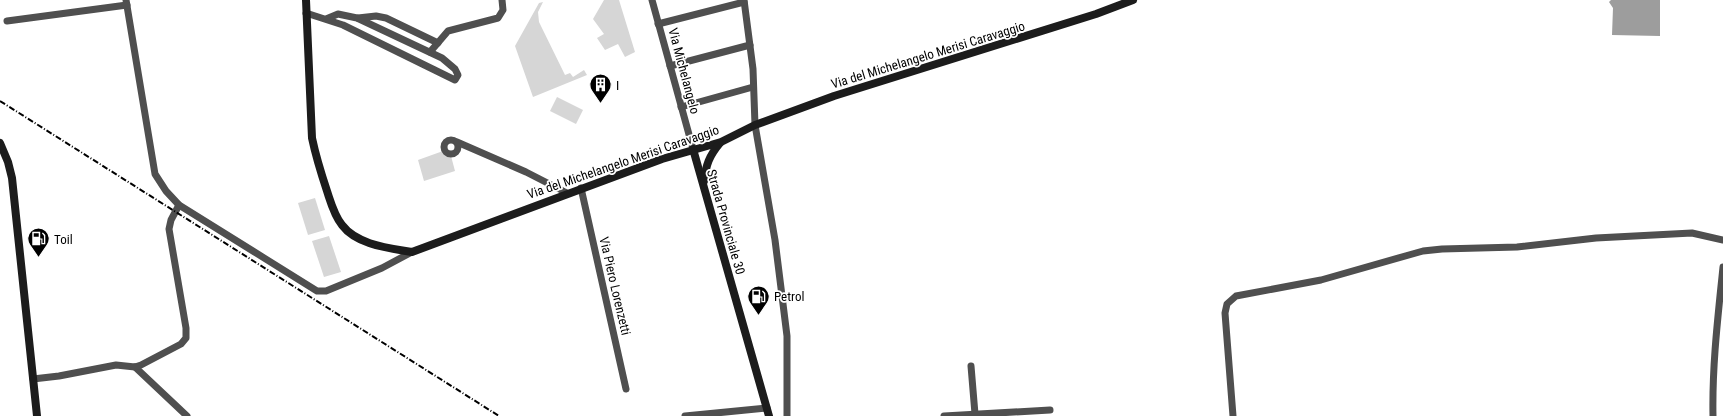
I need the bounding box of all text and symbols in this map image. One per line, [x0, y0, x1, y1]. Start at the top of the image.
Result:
street label: Via del Michelangelo Merisi Caravaggio [829, 18, 1027, 92]
street label: Via Michelangelo [665, 26, 703, 116]
building icon: I [588, 72, 614, 105]
place label: I [616, 78, 619, 93]
street label: Via del Michelangelo Merisi Caravaggio [525, 122, 721, 202]
street label: Strada Provinciale 30 [704, 168, 748, 276]
fuel station icon: Toil [26, 226, 52, 259]
place label: Toil [54, 232, 73, 247]
street label: Via Piero Lorenzetti [596, 235, 634, 337]
fuel station icon: Petrol [746, 283, 772, 316]
place label: Petrol [774, 289, 804, 304]

